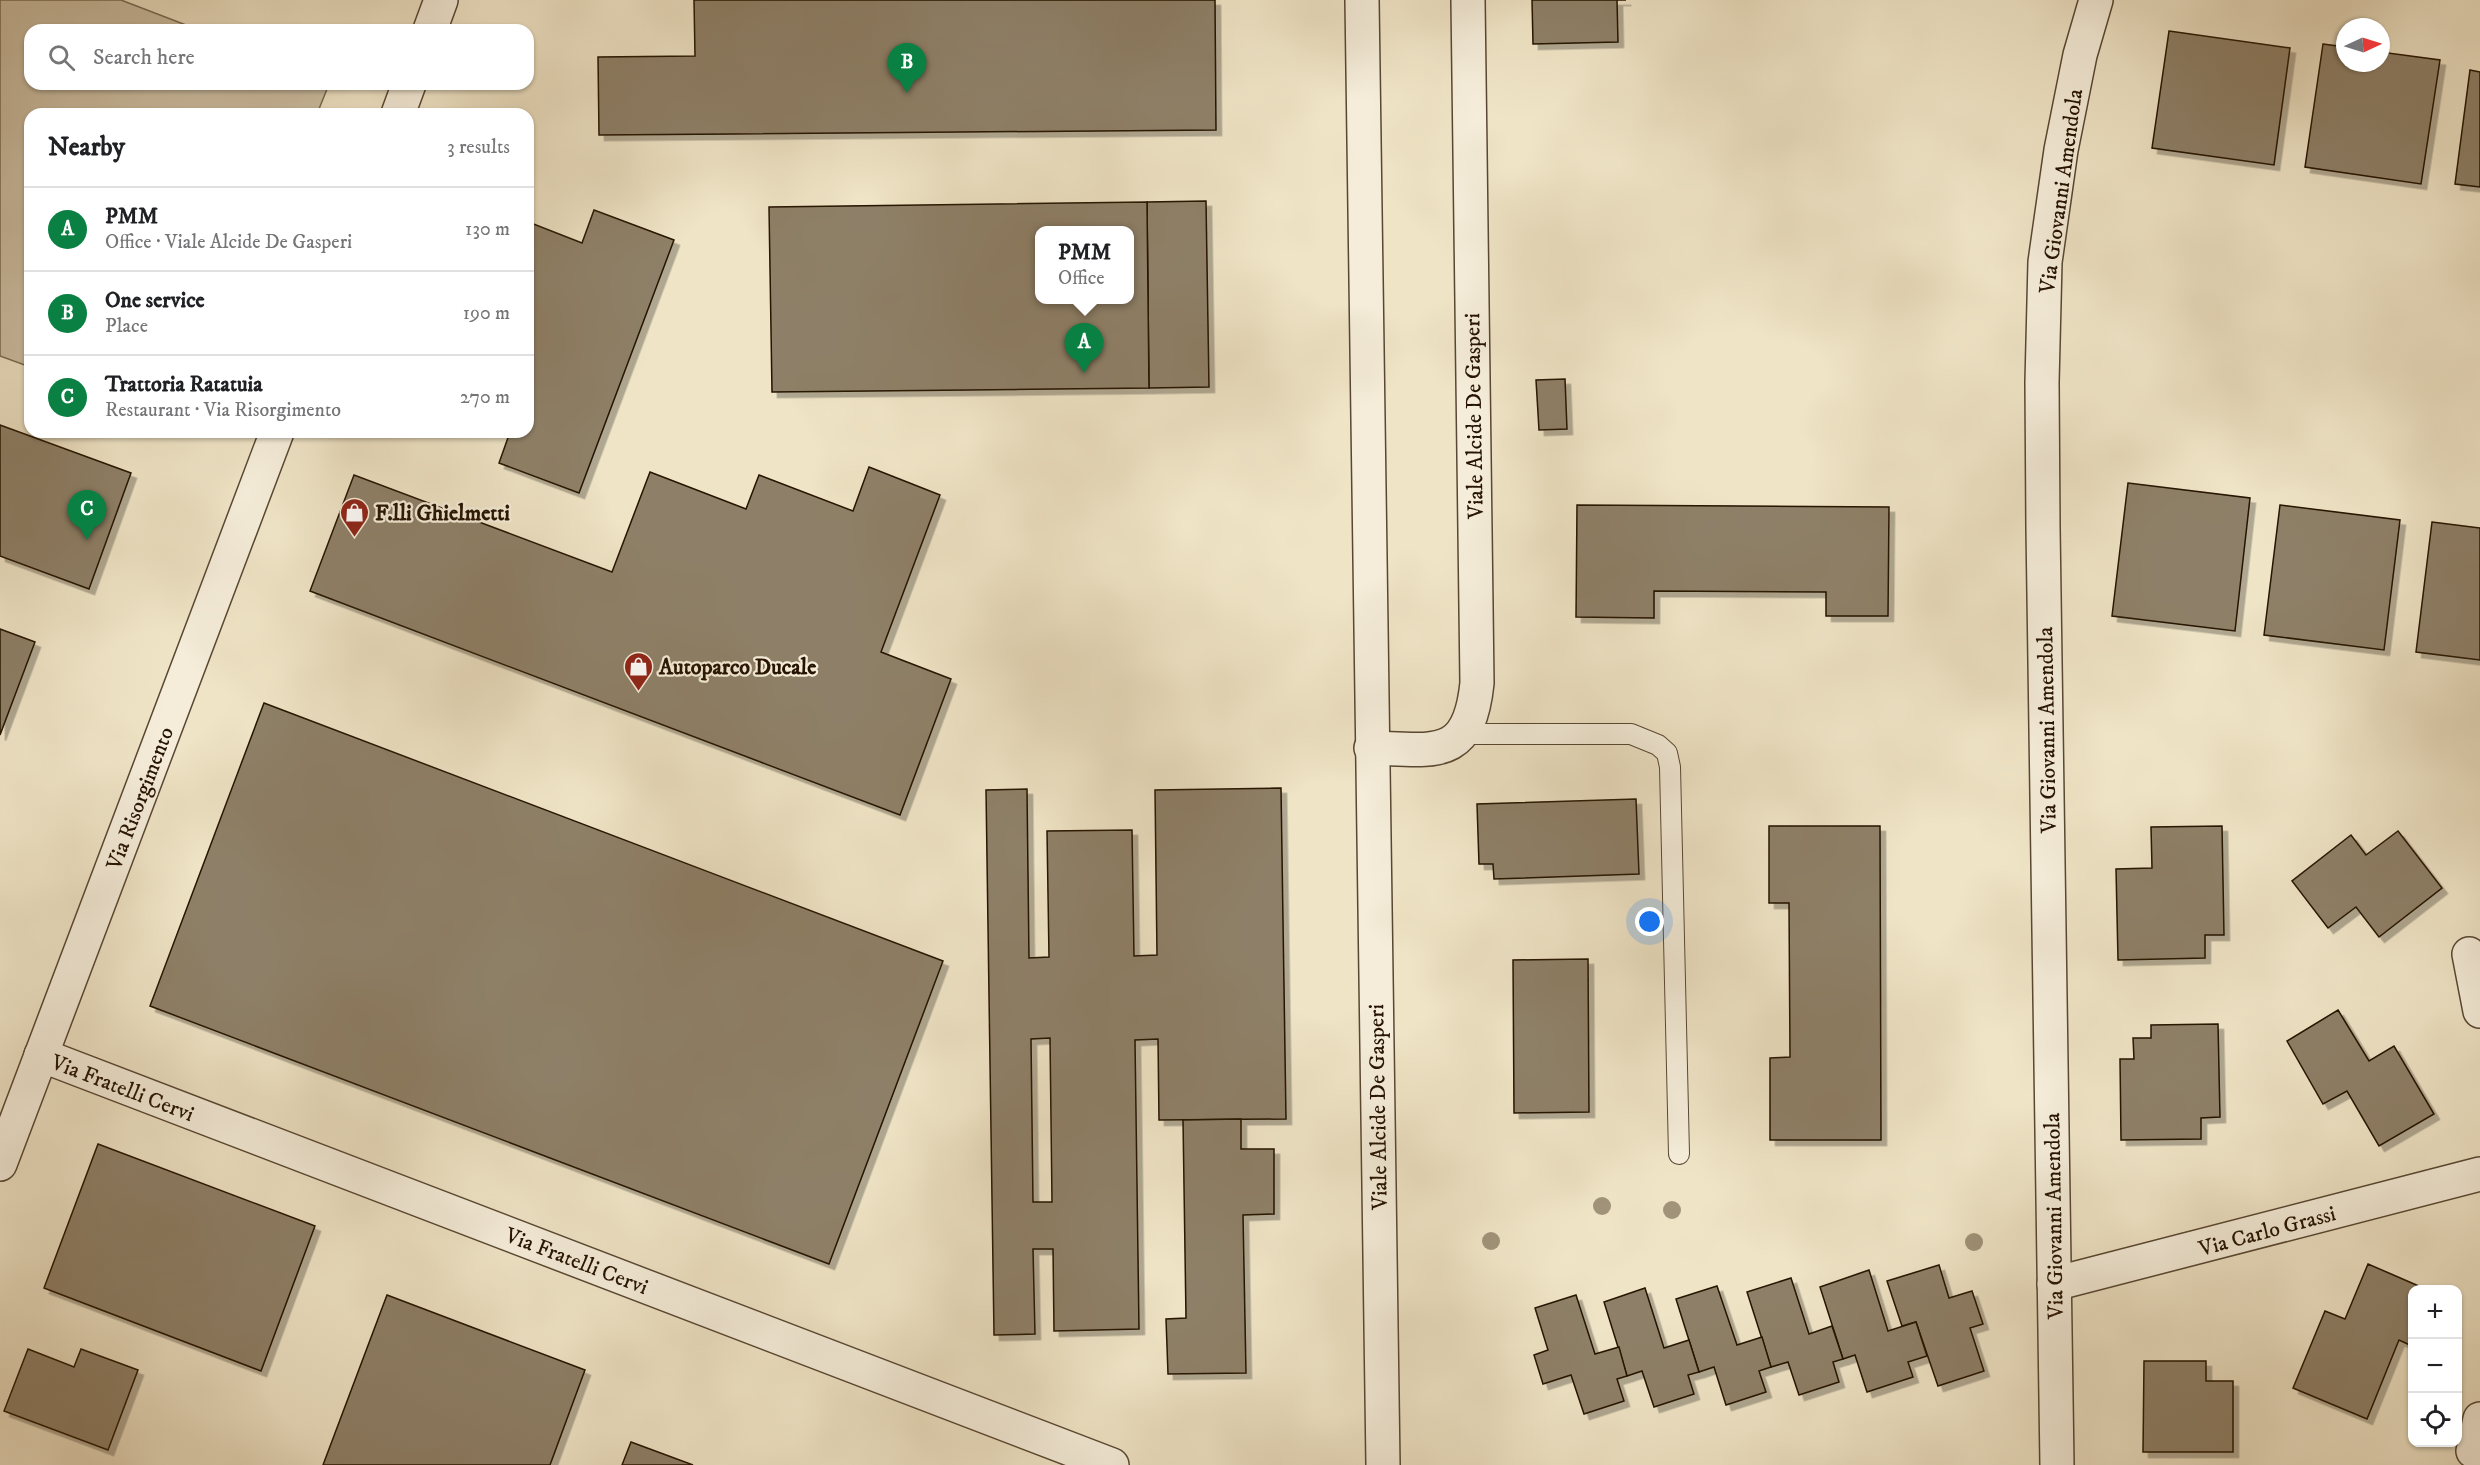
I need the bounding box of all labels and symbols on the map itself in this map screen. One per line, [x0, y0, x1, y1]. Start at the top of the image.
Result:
north arrow [2336, 18, 2390, 72]
pin: B [888, 44, 926, 93]
street label: Via Giovanni Amendola [2034, 87, 2089, 296]
street label: Viale Alcide De Gasperi [1459, 313, 1490, 520]
pin: A [1064, 324, 1104, 373]
pin: C [68, 490, 106, 540]
shop icon: F.lli Ghielmetti [338, 496, 370, 538]
place label: F.lli Ghielmetti [375, 500, 510, 527]
street label: Via Giovanni Amendola [2032, 626, 2063, 834]
shop icon: Autoparco Ducale [622, 650, 654, 692]
place label: Autoparco Ducale [658, 654, 816, 681]
street label: Via Risorgimento [100, 723, 180, 875]
your location [1635, 907, 1664, 936]
street label: Viale Alcide De Gasperi [1363, 1004, 1394, 1211]
street label: Via Fratelli Cervi [46, 1048, 198, 1128]
street label: Via Giovanni Amendola [2039, 1112, 2070, 1320]
street label: Via Carlo Grassi [2195, 1200, 2339, 1263]
street label: Via Fratelli Cervi [500, 1221, 652, 1301]

